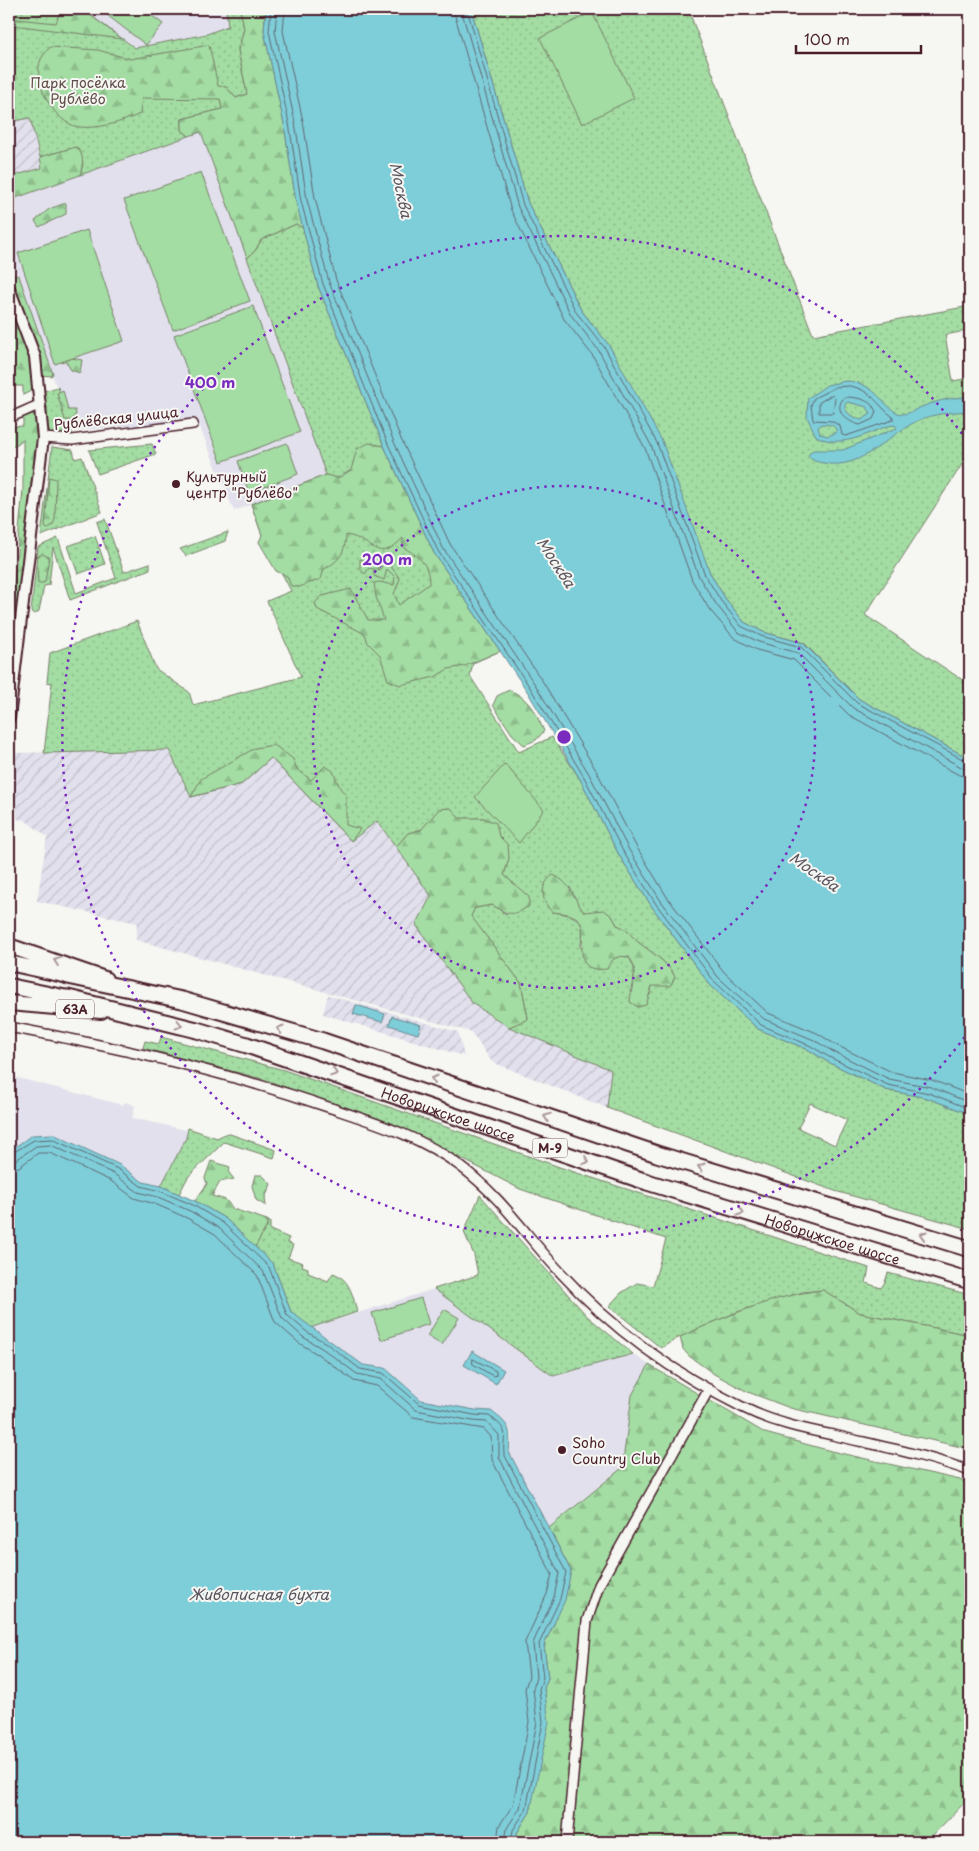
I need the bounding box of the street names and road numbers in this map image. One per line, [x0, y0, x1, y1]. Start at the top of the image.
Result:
street label: Рублёвская улица [53, 401, 179, 435]
road number: 63A [56, 1000, 94, 1019]
street label: Новорижское шоссе [379, 1081, 518, 1147]
road number: М-9 [532, 1138, 568, 1158]
street label: Новорижское шоссе [762, 1208, 903, 1269]

